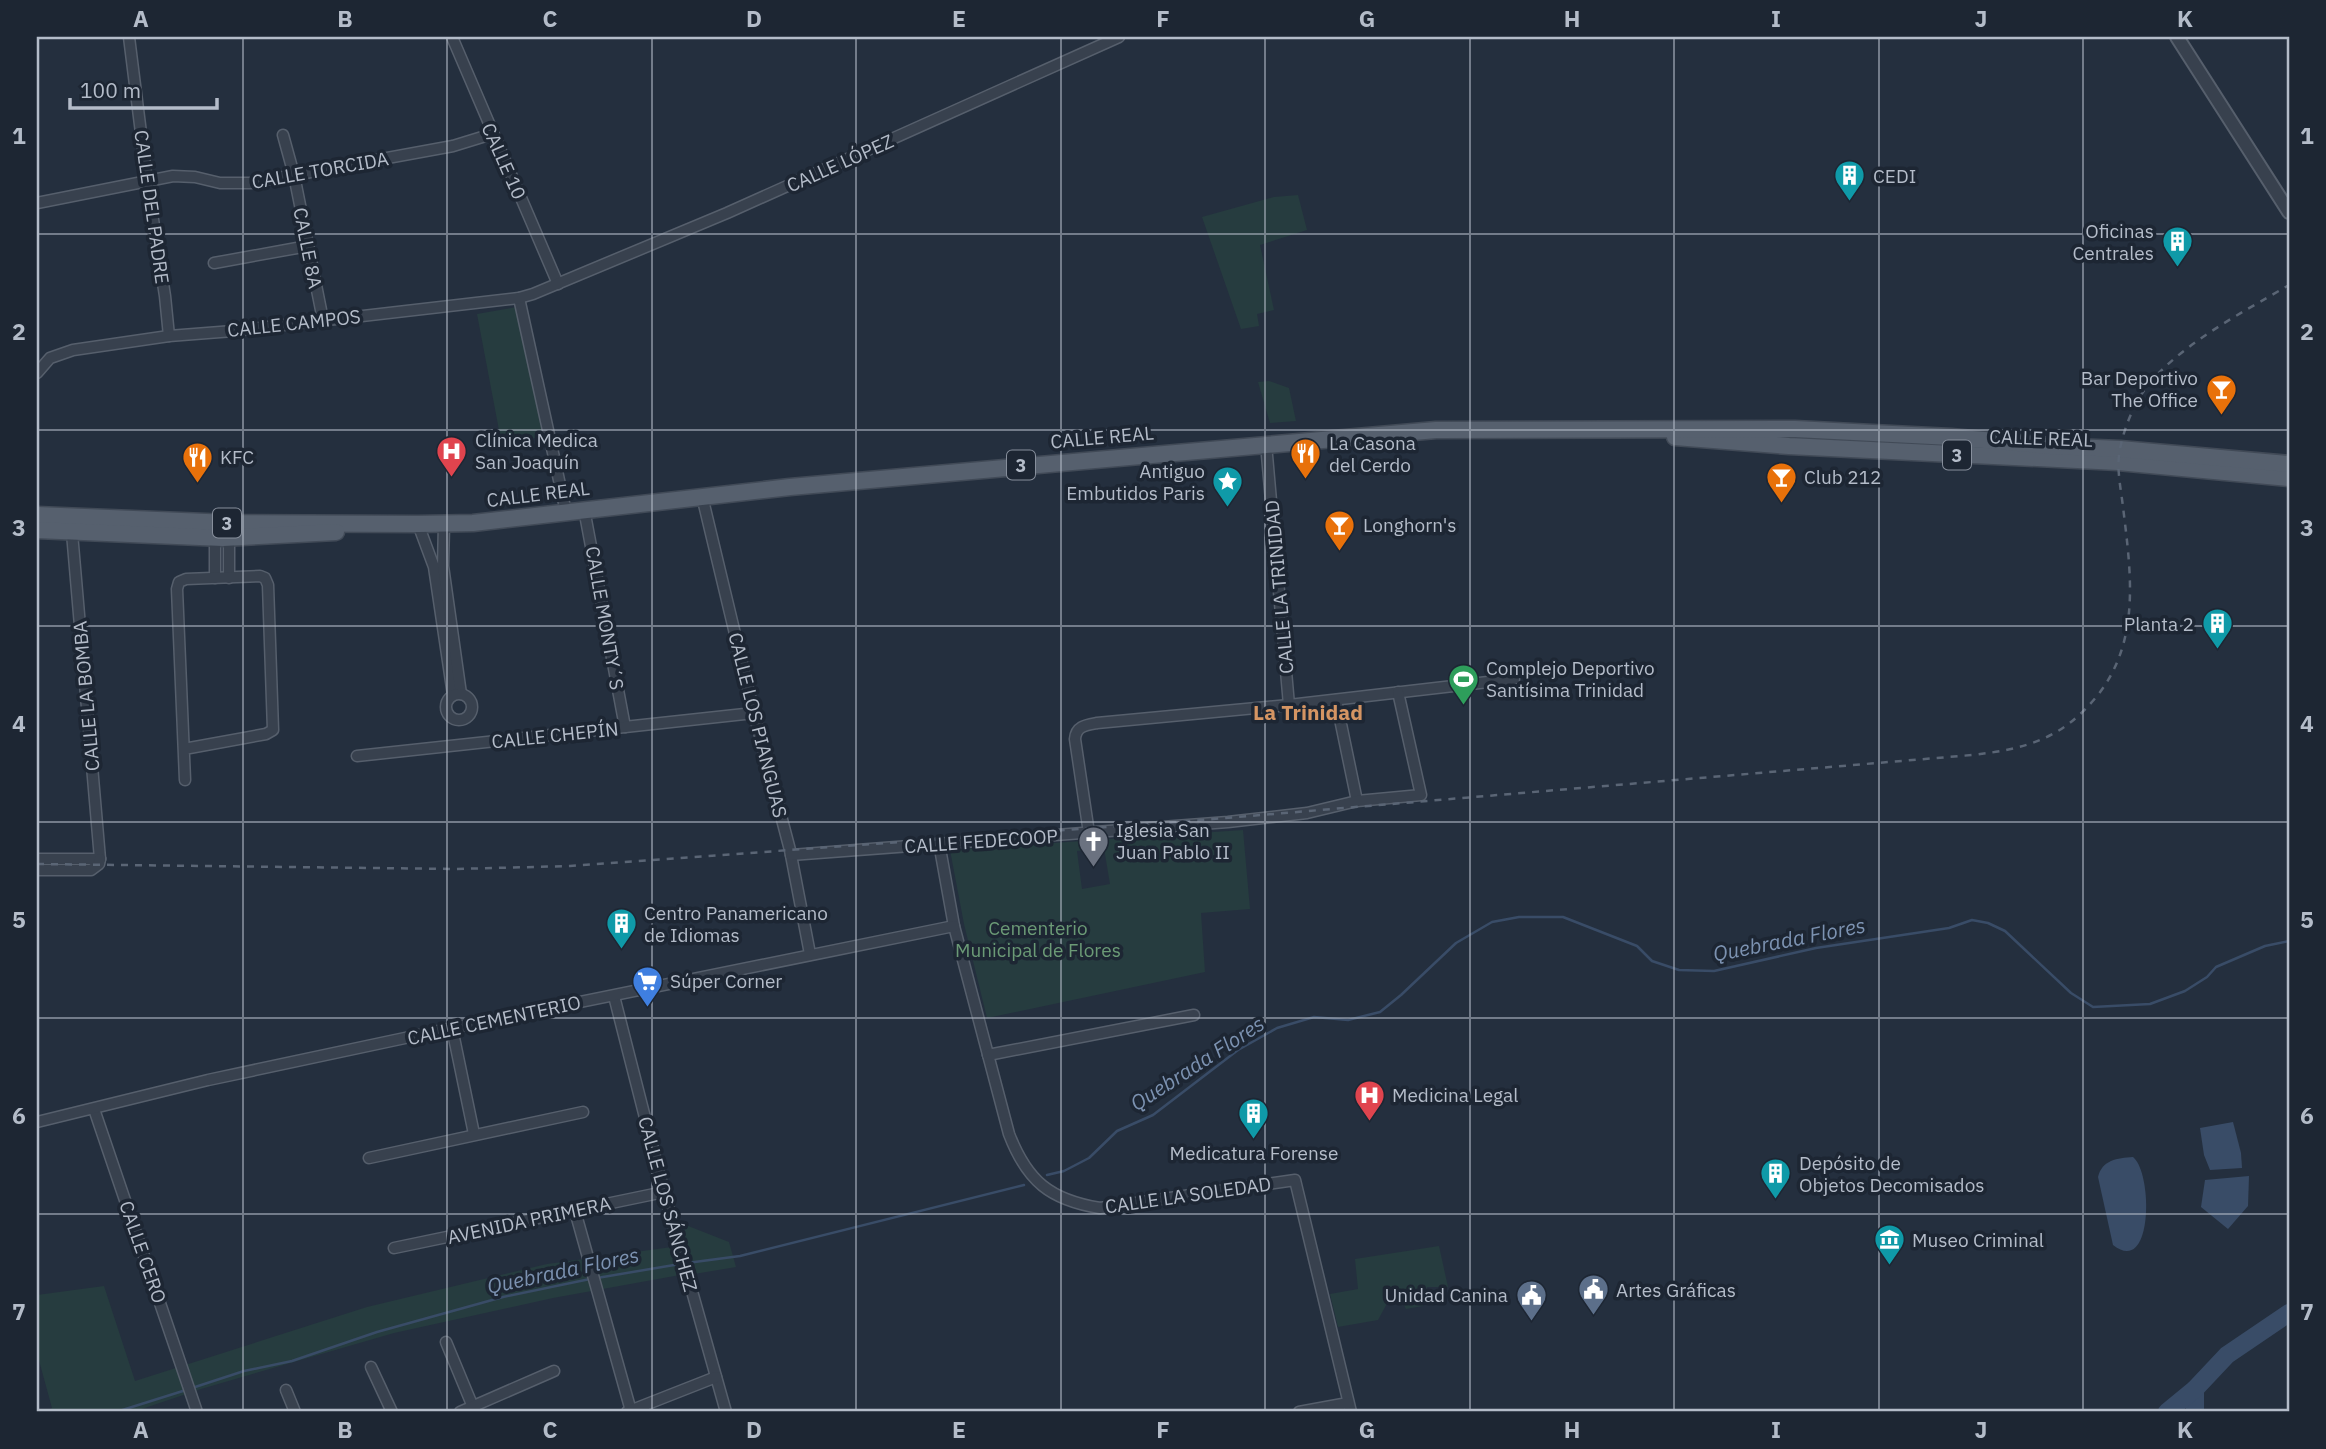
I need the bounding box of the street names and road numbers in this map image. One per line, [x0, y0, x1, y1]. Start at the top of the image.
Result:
street label: CALLE 10 [476, 119, 532, 203]
street label: CALLE DEL PADRE [129, 128, 175, 286]
street label: CALLE LÓPEZ [783, 129, 897, 197]
street label: CALLE TORCIDA [250, 146, 390, 194]
street label: CALLE 8A [288, 205, 328, 291]
street label: CALLE CAMPOS [226, 304, 362, 342]
street label: CALLE REAL [1049, 421, 1155, 453]
street label: CALLE REAL [1989, 424, 2093, 452]
road number: 3 [1943, 440, 1971, 470]
road number: 3 [1007, 450, 1035, 480]
street label: CALLE REAL [485, 476, 591, 512]
street label: CALLE LA TRINIDAD [1259, 499, 1299, 675]
road number: 3 [213, 508, 241, 538]
street label: CALLE MONTY´S [581, 544, 629, 692]
street label: CALLE LA BOMBA [67, 620, 105, 772]
street label: CALLE LOS PIANGUAS [723, 630, 793, 820]
street label: CALLE CHEPÍN [490, 716, 620, 754]
street label: CALLE FEDECOOP [903, 824, 1059, 858]
street label: CALLE CEMENTERIO [405, 990, 583, 1050]
street label: CALLE LOS SÁNCHEZ [633, 1114, 703, 1294]
street label: CALLE LA SOLEDAD [1103, 1171, 1273, 1219]
street label: AVENIDA PRIMERA [445, 1191, 613, 1249]
street label: CALLE CERO [114, 1198, 172, 1306]

